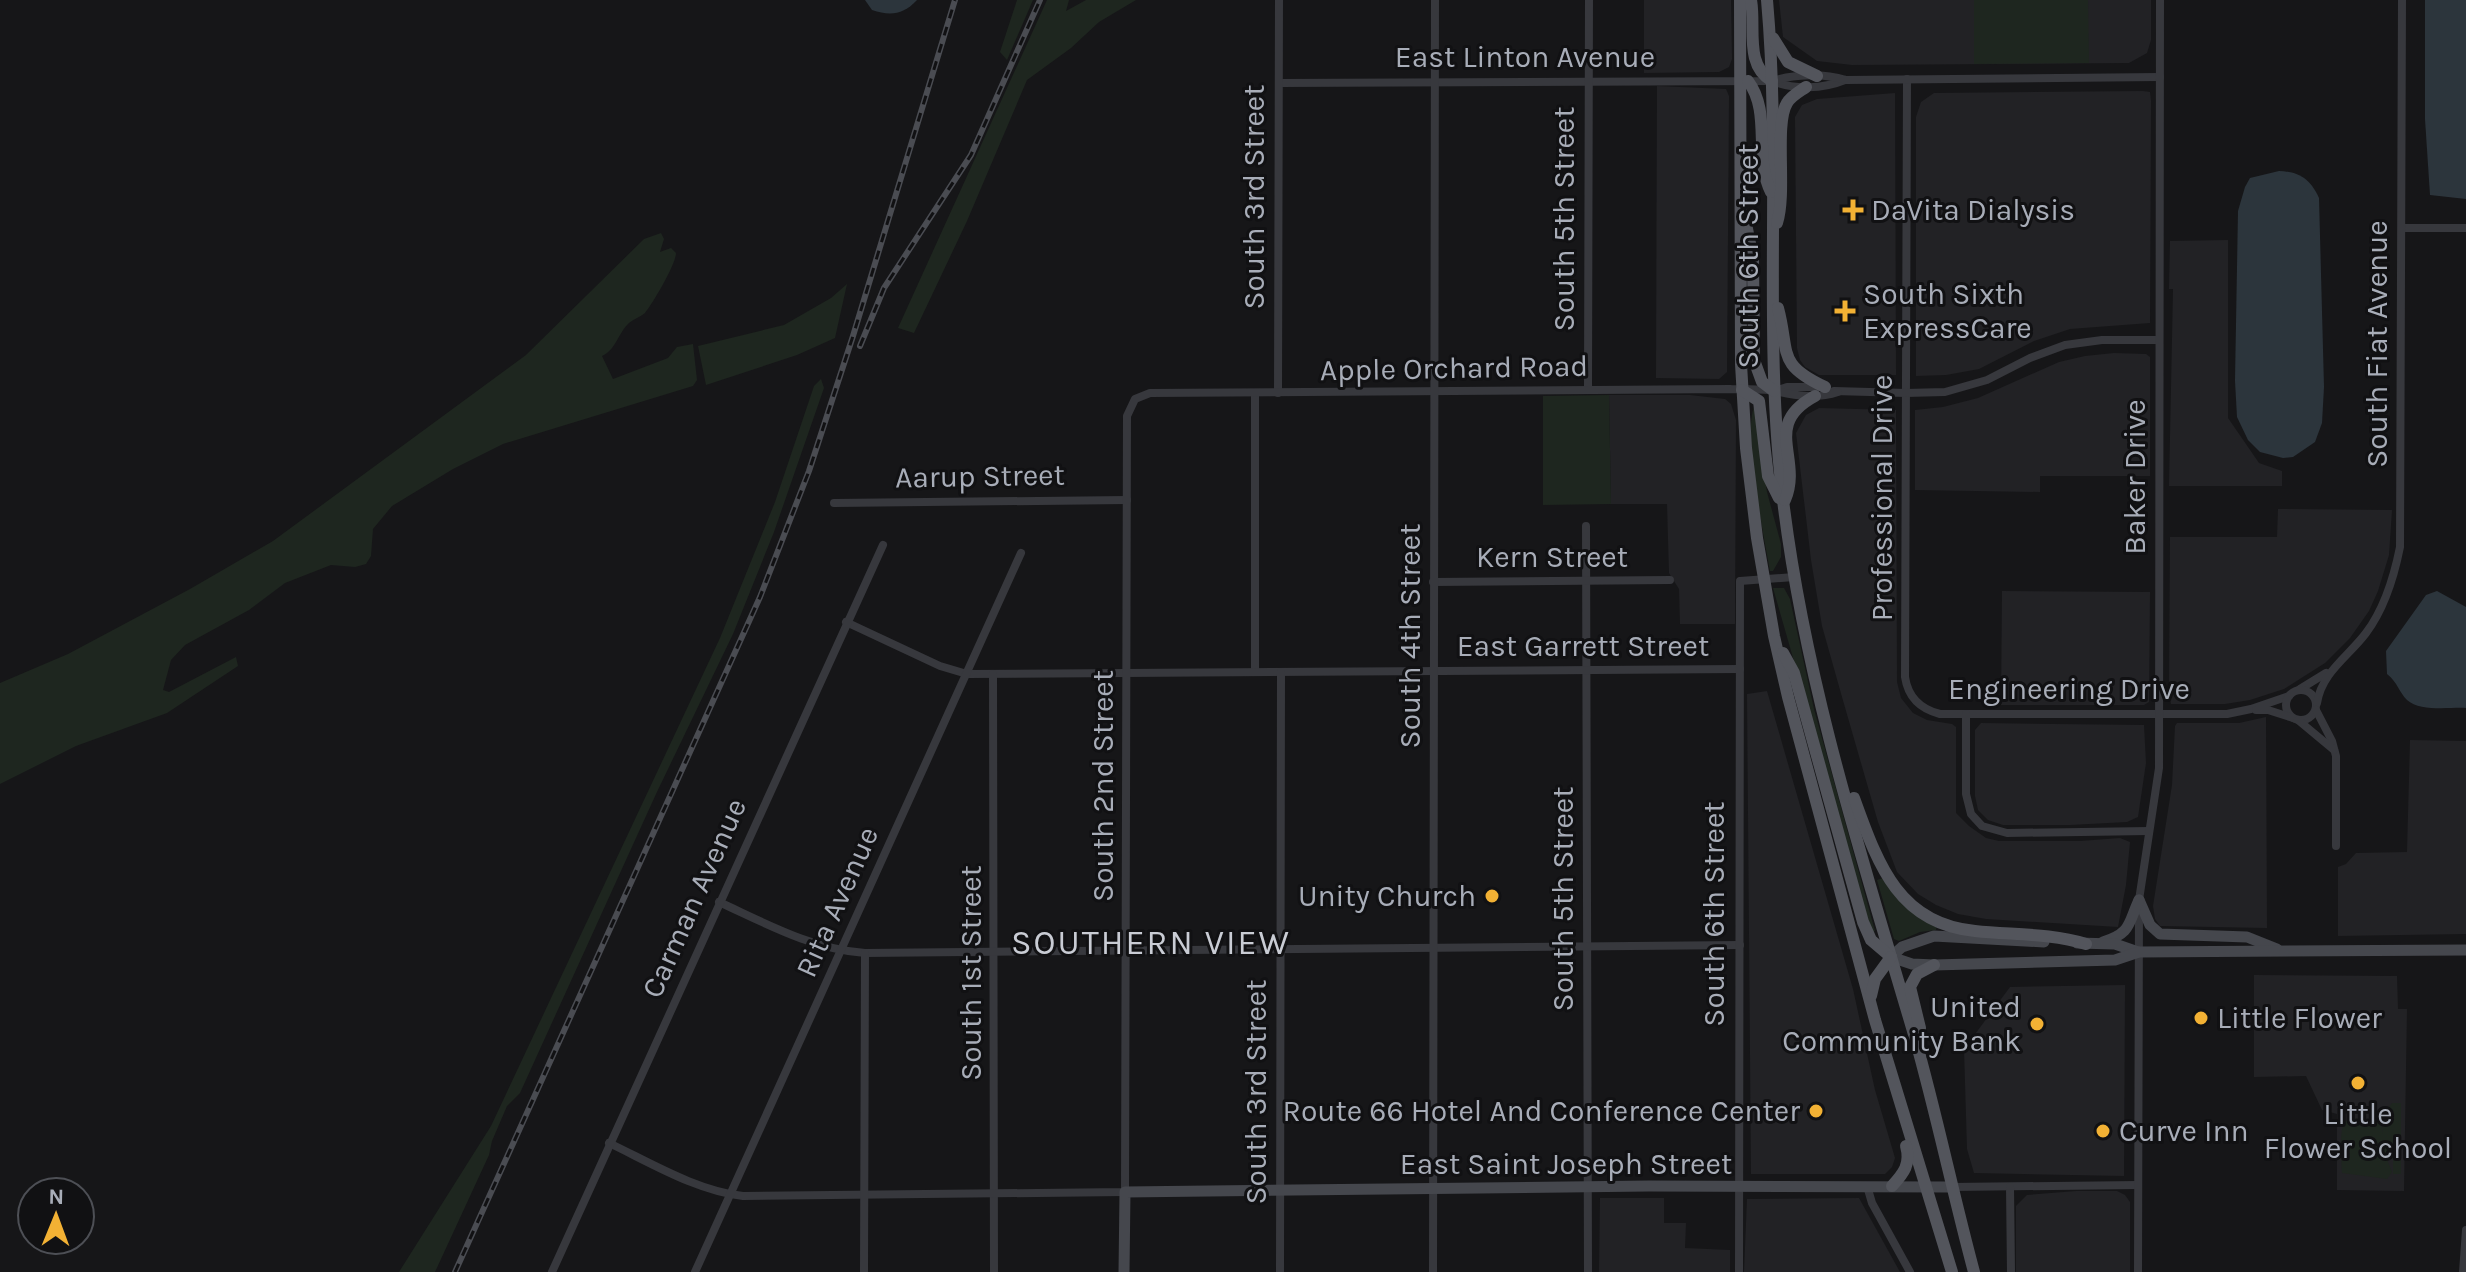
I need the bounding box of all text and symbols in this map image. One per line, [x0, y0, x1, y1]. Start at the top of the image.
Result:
street label: East Linton Avenue [1395, 39, 1655, 75]
street label: South 3rd Street [1236, 84, 1272, 310]
street label: South 5th Street [1546, 106, 1582, 332]
street label: South 6th Street [1730, 143, 1766, 369]
place label: DaVita Dialysis [1871, 192, 2075, 228]
marker: DaVita Dialysis [1842, 199, 1864, 221]
street label: South Fiat Avenue [2359, 220, 2395, 468]
place label: South Sixth ExpressCare [1863, 276, 2032, 346]
marker: South Sixth ExpressCare [1834, 300, 1856, 322]
street label: Apple Orchard Road [1320, 348, 1588, 388]
street label: Professional Drive [1864, 375, 1900, 621]
street label: Baker Drive [2117, 399, 2153, 555]
street label: Aarup Street [895, 457, 1065, 495]
street label: South 4th Street [1392, 524, 1428, 748]
street label: Kern Street [1476, 539, 1628, 575]
street label: East Garrett Street [1457, 628, 1709, 664]
street label: South 2nd Street [1085, 670, 1121, 902]
street label: Engineering Drive [1948, 671, 2190, 707]
street label: South 5th Street [1545, 786, 1581, 1012]
street label: Carman Avenue [634, 793, 754, 1003]
street label: South 6th Street [1696, 801, 1732, 1027]
street label: Rita Avenue [788, 821, 886, 983]
street label: South 1st Street [953, 865, 989, 1081]
place label: Unity Church [1298, 878, 1476, 914]
marker: Unity Church [1483, 887, 1501, 905]
district label: SOUTHERN VIEW [1011, 923, 1291, 963]
street label: South 3rd Street [1238, 979, 1274, 1205]
place label: United Community Bank [1782, 989, 2021, 1059]
place label: Little Flower [2217, 1000, 2382, 1036]
marker: Little Flower [2192, 1009, 2210, 1027]
marker: United Community Bank [2028, 1015, 2046, 1033]
marker: Little Flower School [2349, 1074, 2367, 1092]
place label: Route 66 Hotel And Conference Center [1283, 1093, 1800, 1129]
place label: Little Flower School [2264, 1096, 2452, 1166]
marker: Route 66 Hotel And Conference Center [1807, 1102, 1825, 1120]
place label: Curve Inn [2119, 1113, 2249, 1149]
marker: Curve Inn [2094, 1122, 2112, 1140]
street label: East Saint Joseph Street [1400, 1146, 1732, 1182]
north arrow [16, 1176, 96, 1256]
text: N [48, 1184, 64, 1210]

